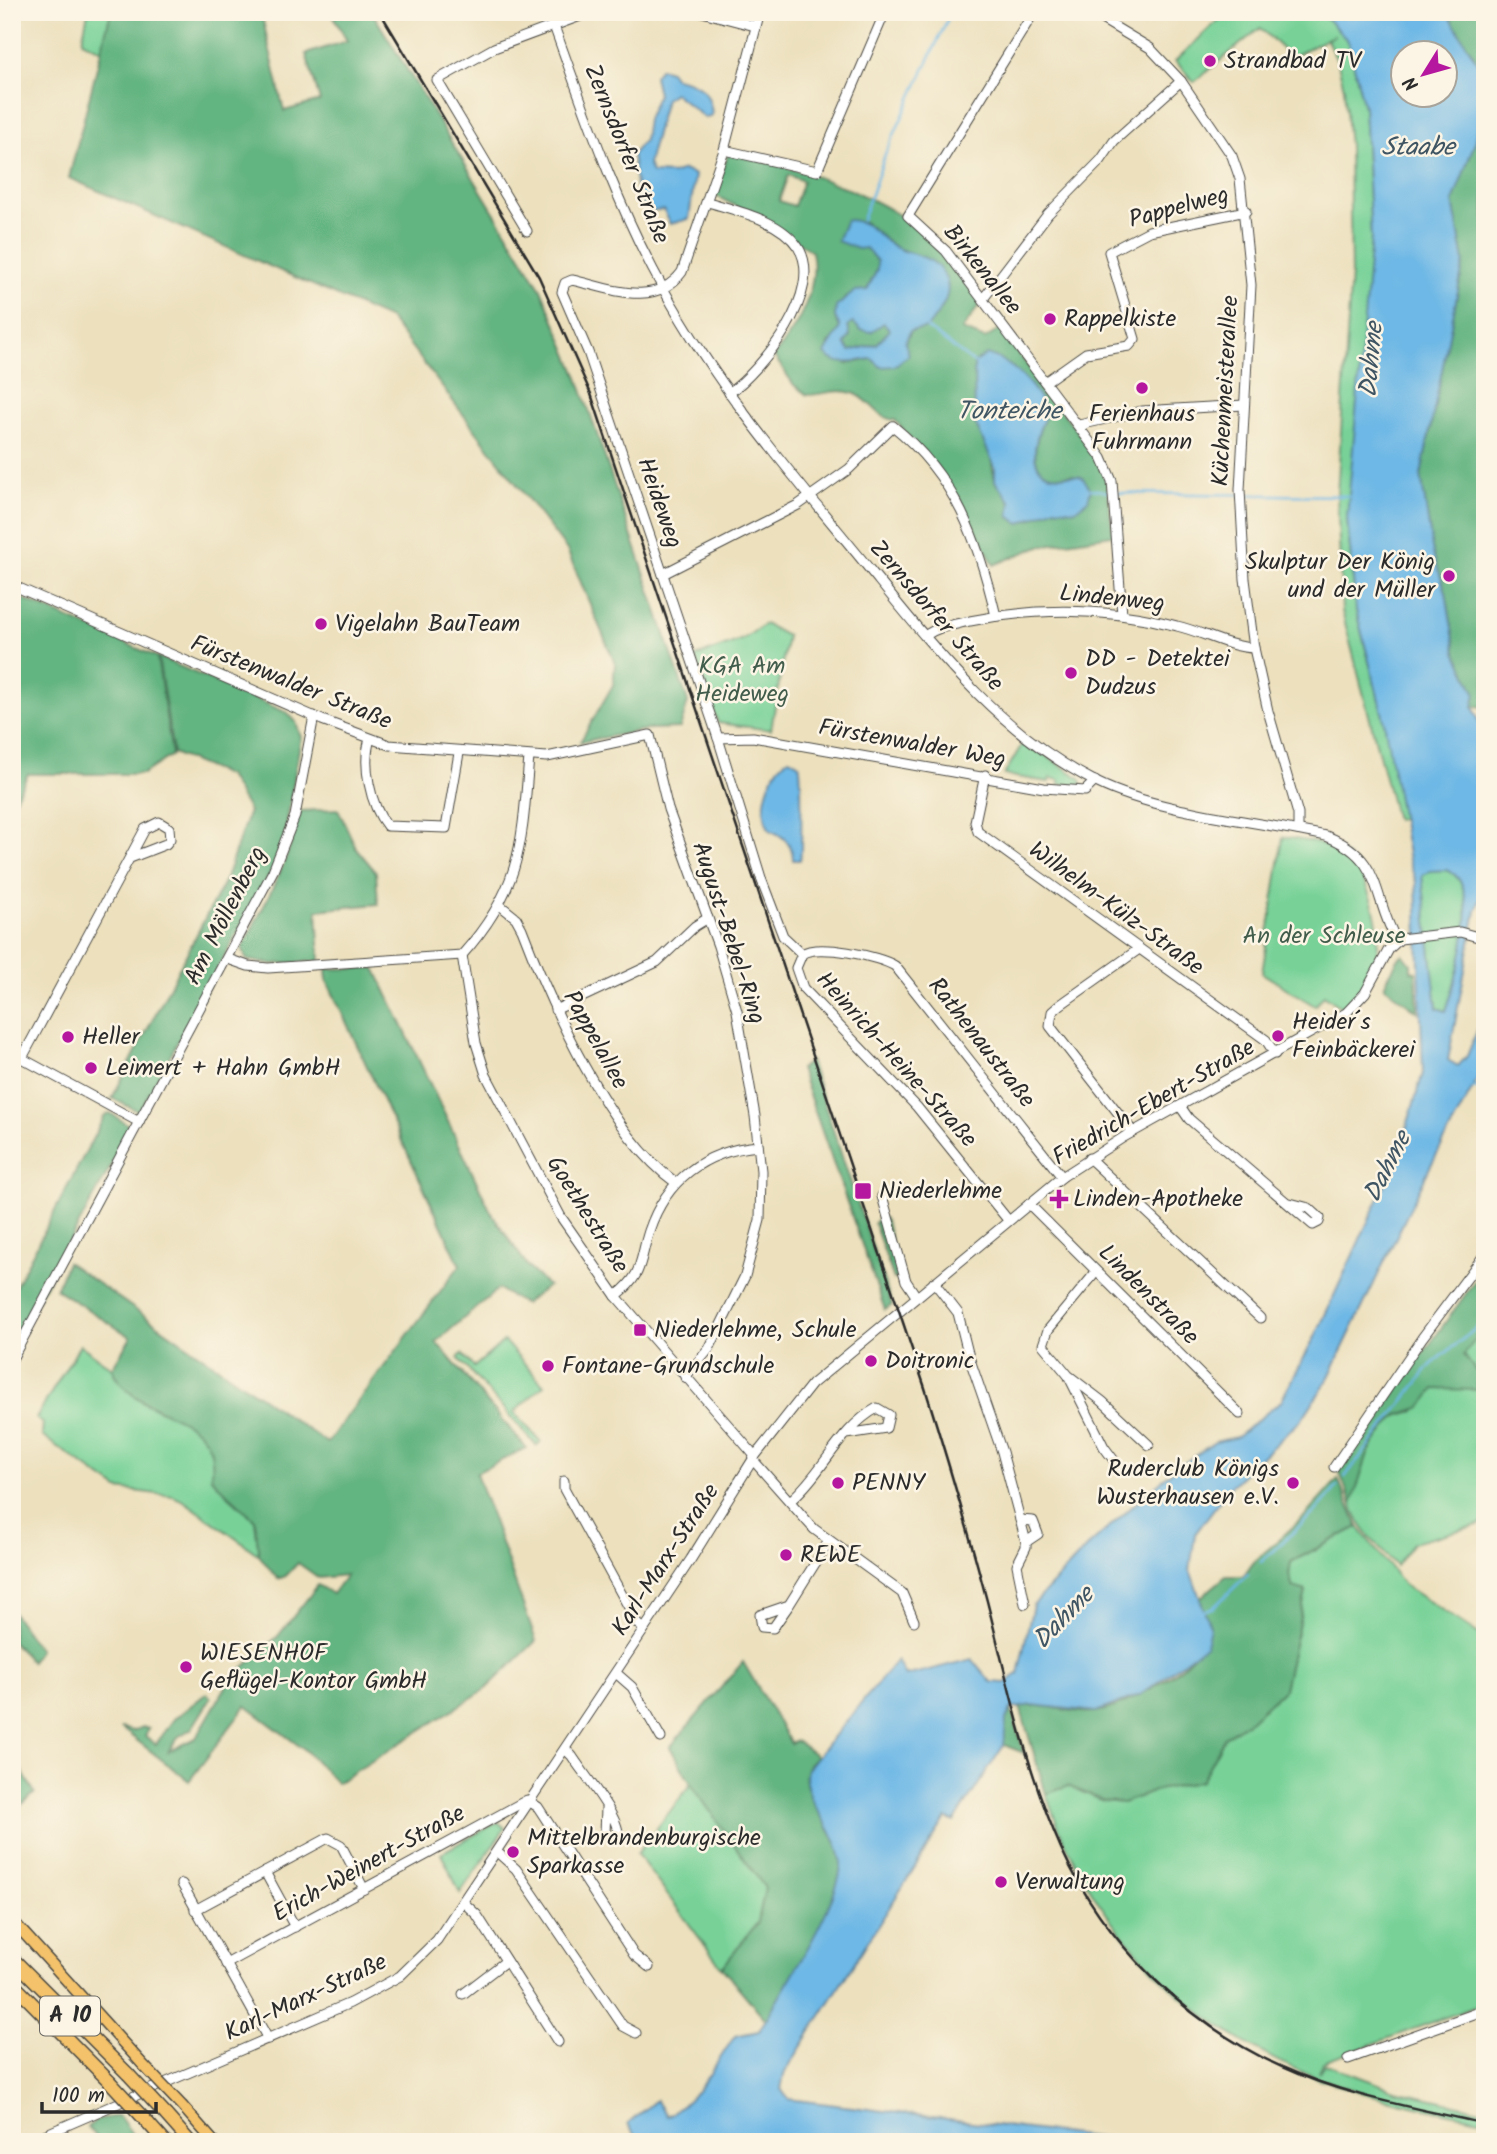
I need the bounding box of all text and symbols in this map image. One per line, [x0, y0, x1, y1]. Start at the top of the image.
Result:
north arrow [1388, 38, 1458, 108]
place label: Strandbad TV [1224, 42, 1363, 81]
marker: Strandbad TV [1202, 53, 1218, 69]
street label: Zernsdorfer Straße [572, 58, 680, 250]
text: N [1396, 69, 1428, 97]
water label: Staabe [1381, 127, 1457, 169]
street label: Pappelweg [1125, 176, 1233, 240]
street label: Birkenallee [933, 216, 1031, 325]
street label: Küchenmeisterallee [1202, 294, 1250, 488]
place label: Rappelkiste [1064, 300, 1176, 339]
marker: Rappelkiste [1042, 311, 1058, 327]
water label: Dahme [1348, 318, 1396, 399]
marker: Ferienhaus Fuhrmann [1134, 380, 1150, 396]
water label: Tonteiche [957, 391, 1064, 433]
place label: Ferienhaus Fuhrmann [1089, 395, 1195, 462]
street label: Heideweg [625, 452, 693, 554]
street label: Zernsdorfer Straße [859, 531, 1013, 701]
place label: Skulptur Der König und der Müller [1245, 543, 1437, 610]
marker: Skulptur Der König und der Müller [1441, 568, 1457, 584]
street label: Lindenweg [1057, 574, 1167, 624]
place label: Vigelahn BauTeam [335, 605, 520, 644]
marker: Vigelahn BauTeam [313, 616, 329, 632]
street label: Fürstenwalder Straße [184, 625, 398, 741]
place label: DD - Detektei Dudzus [1085, 640, 1231, 707]
park label: KGA Am Heideweg [695, 647, 789, 714]
marker: DD - Detektei Dudzus [1063, 665, 1079, 681]
street label: Fürstenwalder Weg [815, 708, 1009, 780]
street label: Wilhelm-Külz-Straße [1020, 832, 1212, 986]
street label: August-Bebel-Ring [680, 837, 776, 1029]
street label: Am Möllenberg [174, 840, 278, 992]
park label: An der Schleuse [1243, 917, 1406, 956]
street label: Heinrich-Heine-Straße [806, 963, 987, 1157]
street label: Rathenaustraße [917, 969, 1045, 1117]
street label: Pappelallee [552, 983, 638, 1097]
place label: Heider´s Feinbäckerei [1292, 1003, 1416, 1070]
place label: Heller [82, 1018, 141, 1057]
marker: Heider´s Feinbäckerei [1270, 1028, 1286, 1044]
marker: Heller [60, 1029, 76, 1045]
street label: Friedrich-Ebert-Straße [1045, 1029, 1263, 1177]
place label: Leimert + Hahn GmbH [105, 1049, 340, 1088]
marker: Leimert + Hahn GmbH [83, 1060, 99, 1076]
water label: Dahme [1352, 1122, 1425, 1210]
street label: Goethestraße [535, 1148, 639, 1282]
place label: Niederlehme [879, 1172, 1002, 1211]
place label: Linden-Apotheke [1073, 1180, 1243, 1219]
marker: Niederlehme [853, 1181, 873, 1201]
marker: Linden-Apotheke [1051, 1191, 1067, 1207]
street label: Lindenstraße [1088, 1235, 1208, 1355]
place label: Niederlehme, Schule [654, 1311, 857, 1350]
marker: Niederlehme, Schule [632, 1322, 648, 1338]
place label: Doitronic [885, 1342, 974, 1381]
place label: Fontane-Grundschule [562, 1347, 774, 1386]
marker: Doitronic [863, 1353, 879, 1369]
marker: Fontane-Grundschule [540, 1358, 556, 1374]
place label: Ruderclub Königs Wusterhausen e.V. [1096, 1450, 1279, 1517]
place label: PENNY [852, 1464, 927, 1503]
marker: PENNY [830, 1475, 846, 1491]
marker: Ruderclub Königs Wusterhausen e.V. [1285, 1475, 1301, 1491]
street label: Karl-Marx-Straße [602, 1476, 730, 1644]
place label: REWE [800, 1536, 862, 1575]
marker: REWE [778, 1547, 794, 1563]
water label: Dahme [1023, 1575, 1107, 1660]
place label: WIESENHOF Geflügel-Kontor GmbH [200, 1634, 427, 1701]
marker: WIESENHOF Geflügel-Kontor GmbH [178, 1659, 194, 1675]
street label: Erich-Weinert-Straße [265, 1795, 473, 1933]
place label: Mittelbrandenburgische Sparkasse [527, 1819, 761, 1886]
marker: Mittelbrandenburgische Sparkasse [505, 1844, 521, 1860]
place label: Verwaltung [1015, 1863, 1125, 1902]
marker: Verwaltung [993, 1874, 1009, 1890]
street label: Karl-Marx-Straße [218, 1943, 394, 2053]
road number: A 10 [40, 1996, 100, 2036]
scale bar [42, 2070, 156, 2114]
text: 100 m [52, 2080, 105, 2113]

